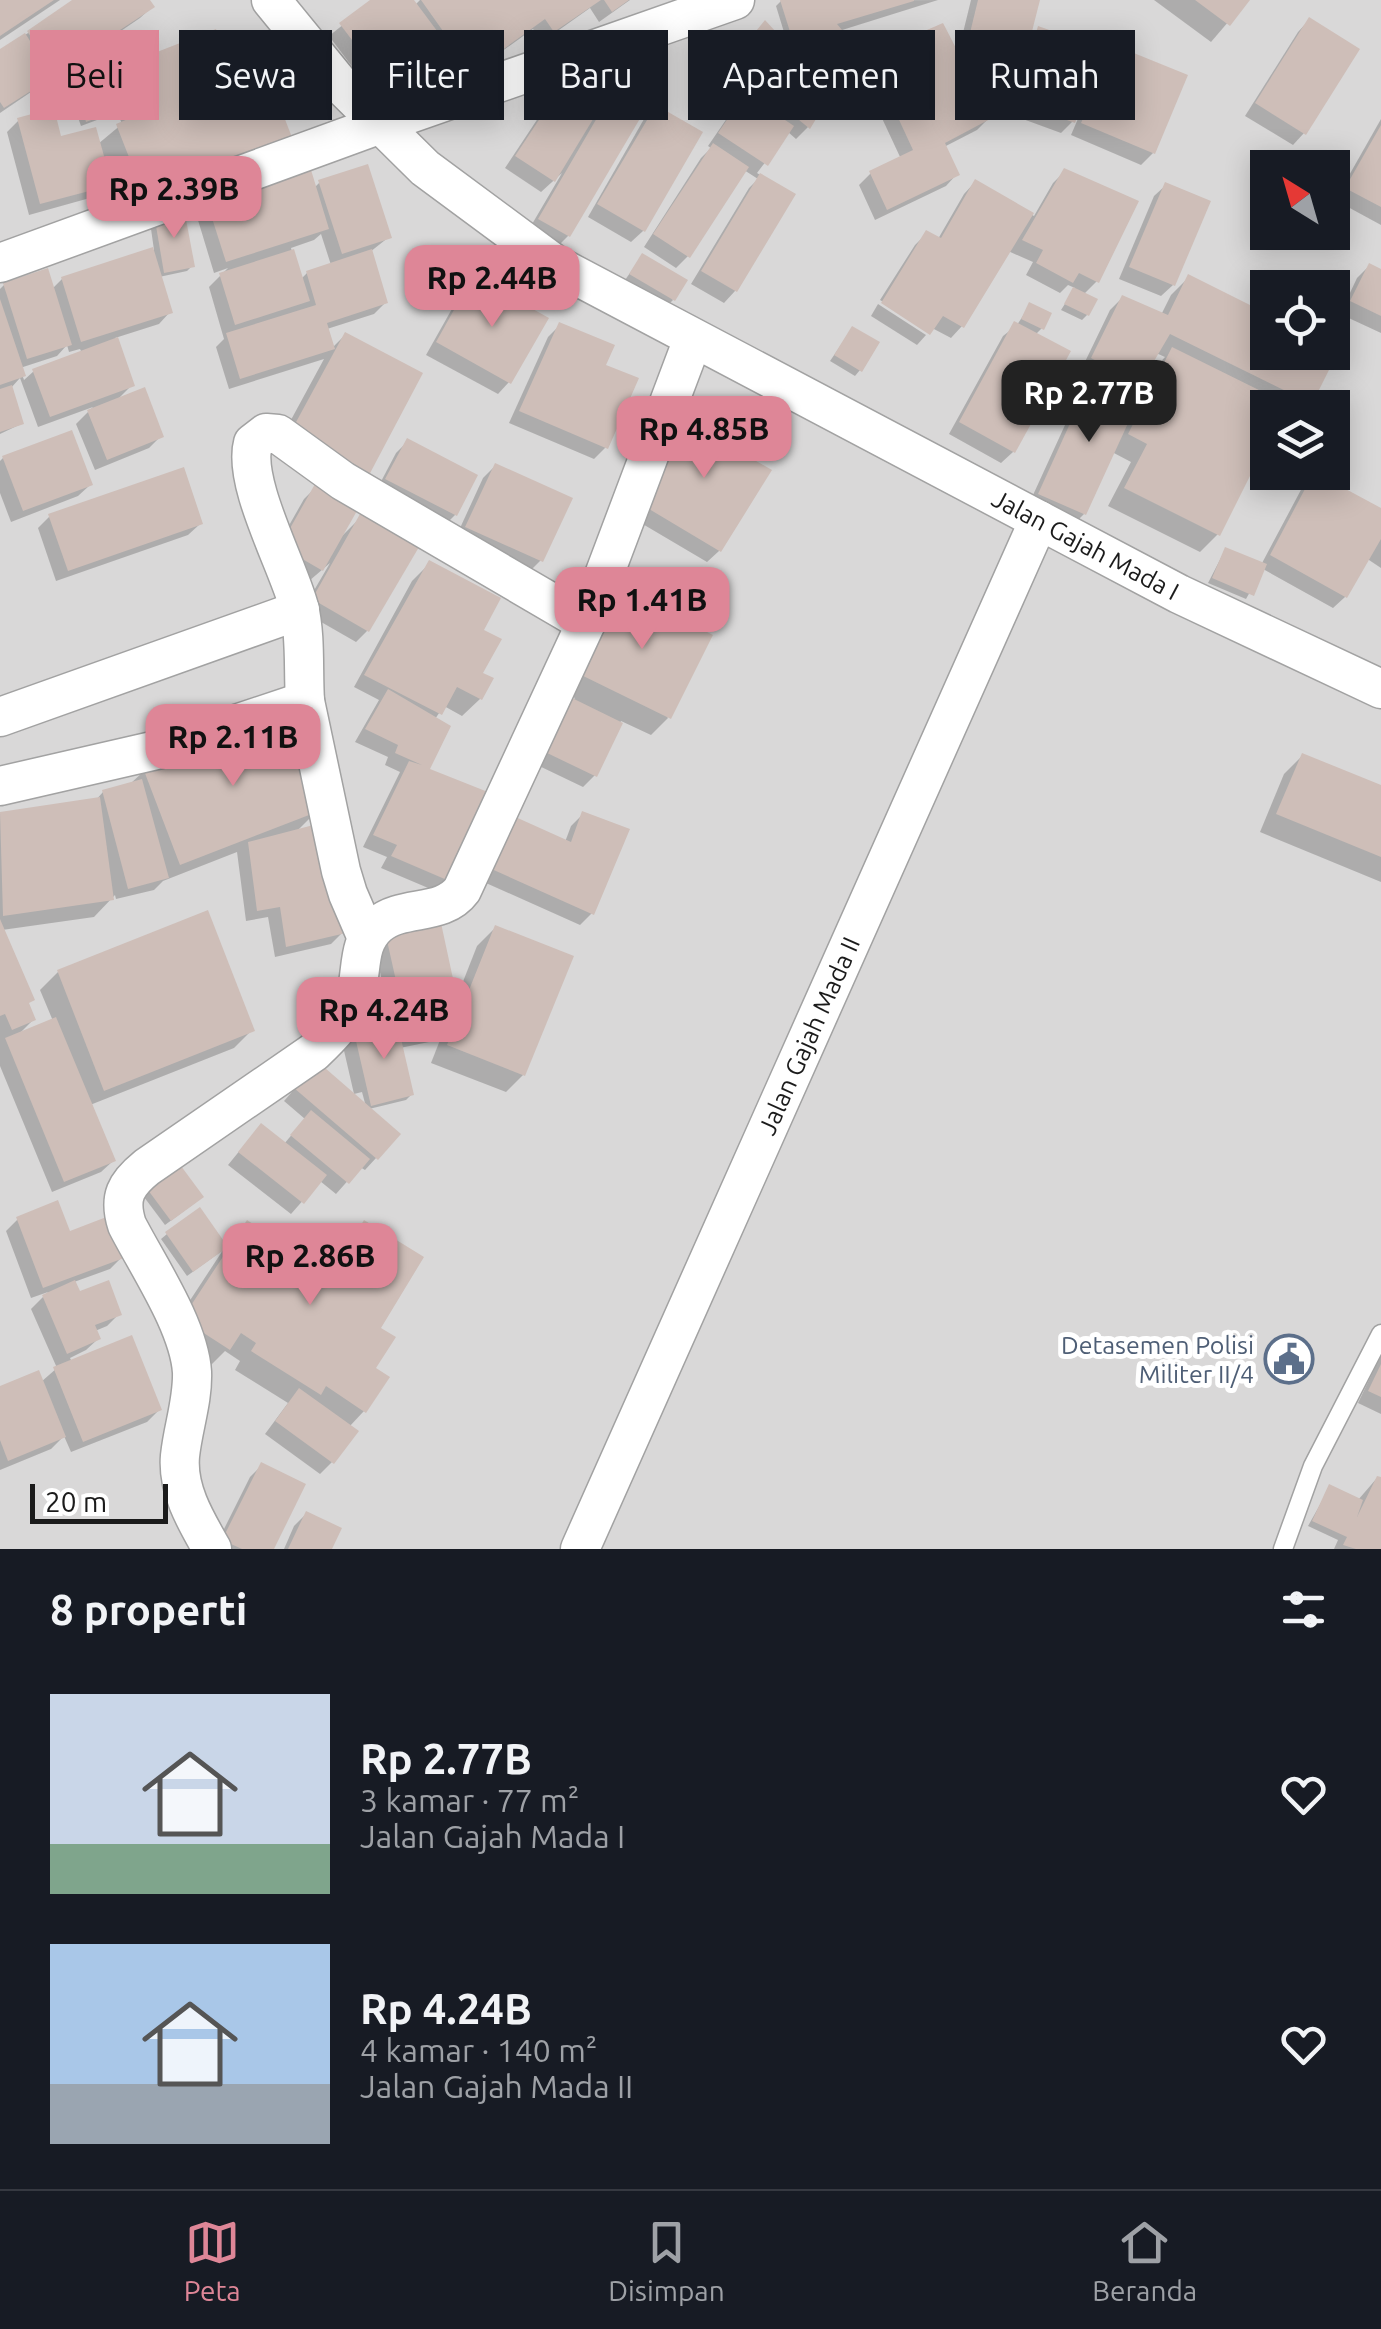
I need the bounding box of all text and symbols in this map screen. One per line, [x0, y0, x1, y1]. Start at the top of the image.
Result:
chip: Beli [30, 30, 159, 120]
chip: Sewa [179, 30, 332, 120]
chip: Filter [352, 30, 504, 120]
chip: Baru [524, 30, 668, 120]
chip: Apartemen [688, 30, 935, 120]
chip: Rumah [955, 30, 1135, 120]
north arrow [1250, 150, 1350, 250]
map controls [1250, 150, 1350, 490]
pin: Rp 2.39B [71, 156, 277, 241]
text: Rp 2.39B [109, 170, 239, 206]
pin: Rp 2.44B [389, 245, 595, 330]
text: Rp 2.44B [427, 259, 557, 295]
button: locate [1250, 270, 1350, 370]
pin: Rp 2.77B [986, 360, 1192, 445]
text: Rp 2.77B [1024, 374, 1154, 410]
button: layers [1250, 390, 1350, 490]
pin: Rp 4.85B [601, 396, 807, 481]
text: Rp 4.85B [639, 410, 769, 446]
street label: Jalan Gajah Mada I [987, 484, 1184, 605]
pin: Rp 1.41B [539, 567, 745, 652]
text: Rp 1.41B [577, 581, 707, 617]
pin: Rp 2.11B [130, 704, 336, 789]
text: Rp 2.11B [168, 718, 298, 754]
street label: Jalan Gajah Mada II [753, 932, 865, 1139]
pin: Rp 4.24B [281, 977, 487, 1062]
text: Rp 4.24B [319, 991, 449, 1027]
pin: Rp 2.86B [207, 1223, 413, 1308]
text: Rp 2.86B [245, 1237, 375, 1273]
place label: Detasemen Polisi Militer II/4 [1061, 1331, 1254, 1388]
public building icon: Detasemen Polisi Militer II/4 [1263, 1333, 1315, 1385]
scale bar [30, 1479, 168, 1524]
text: 20 m [45, 1486, 107, 1517]
icon: filters [1276, 1582, 1331, 1637]
text: 8 properti [50, 1586, 247, 1633]
icon: home [130, 1734, 250, 1854]
text: Rp 2.77B [360, 1735, 532, 1782]
icon: heart [1276, 1767, 1331, 1822]
text: 3 kamar · 77 m² [360, 1782, 579, 1818]
text: Jalan Gajah Mada I [360, 1818, 625, 1854]
icon: home [130, 1984, 250, 2104]
text: Rp 4.24B [360, 1985, 532, 2032]
icon: heart [1276, 2017, 1331, 2072]
text: 4 kamar · 140 m² [360, 2032, 597, 2068]
text: Jalan Gajah Mada II [360, 2068, 633, 2104]
tab: Peta [184, 2215, 241, 2306]
tab: Disimpan [608, 2215, 725, 2306]
tab: Beranda [1092, 2215, 1197, 2306]

